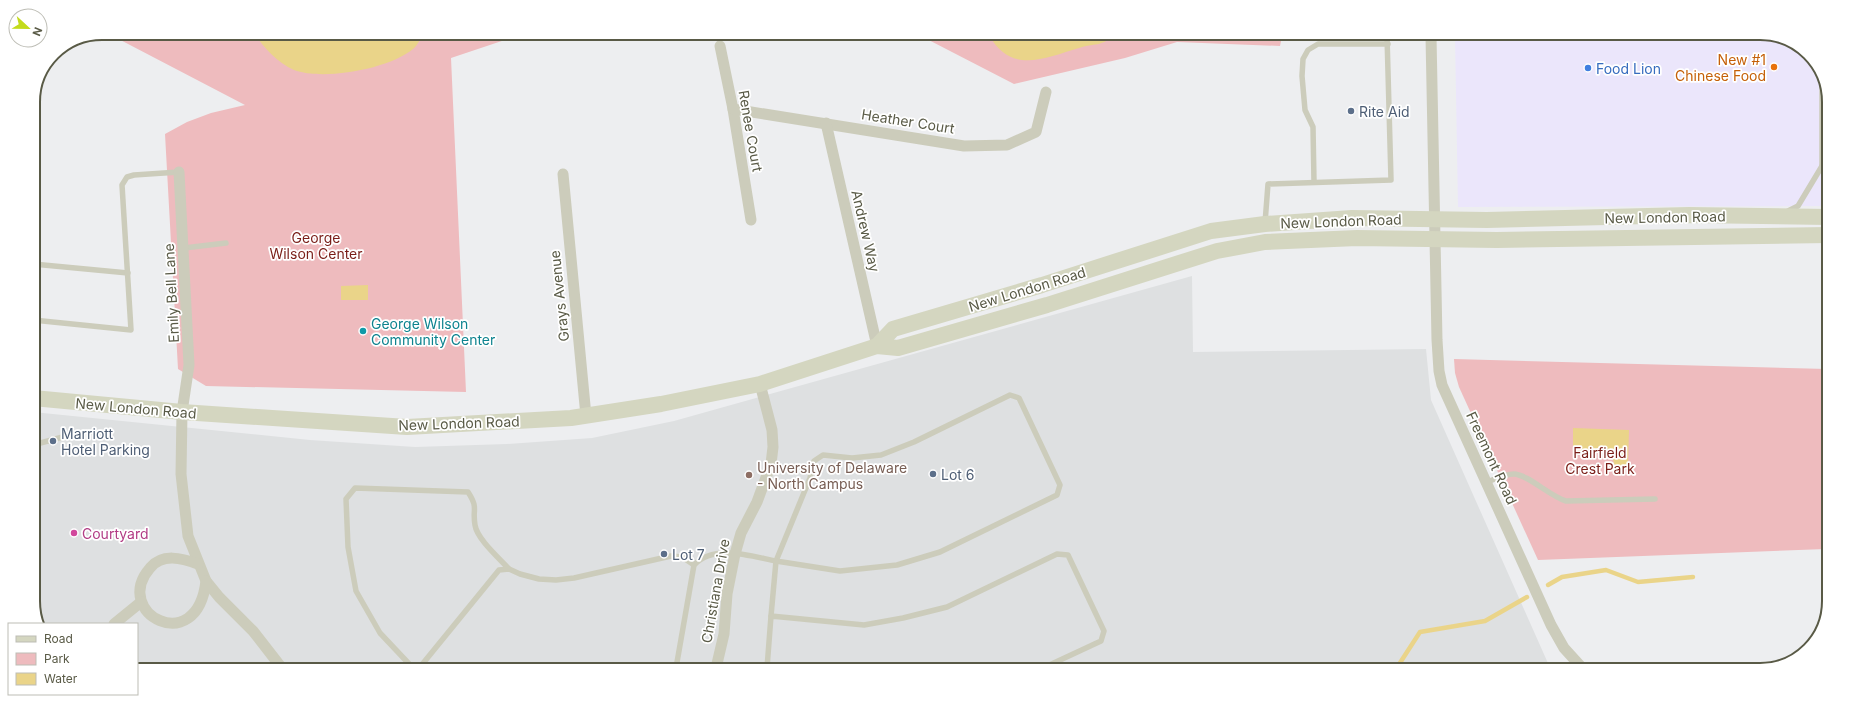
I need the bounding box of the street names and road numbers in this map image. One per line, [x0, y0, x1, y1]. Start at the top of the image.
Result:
street label: Renee Court [735, 89, 767, 173]
street label: Heather Court [860, 105, 956, 137]
street label: Andrew Way [848, 188, 884, 274]
street label: New London Road [1604, 207, 1726, 227]
street label: New London Road [1280, 210, 1402, 232]
street label: Emily Bell Lane [160, 243, 182, 343]
street label: Grays Avenue [546, 249, 572, 343]
street label: New London Road [966, 263, 1088, 315]
street label: New London Road [75, 394, 197, 422]
street label: Freemont Road [1463, 409, 1521, 507]
street label: New London Road [398, 412, 520, 434]
street label: Christiana Drive [697, 538, 733, 644]

